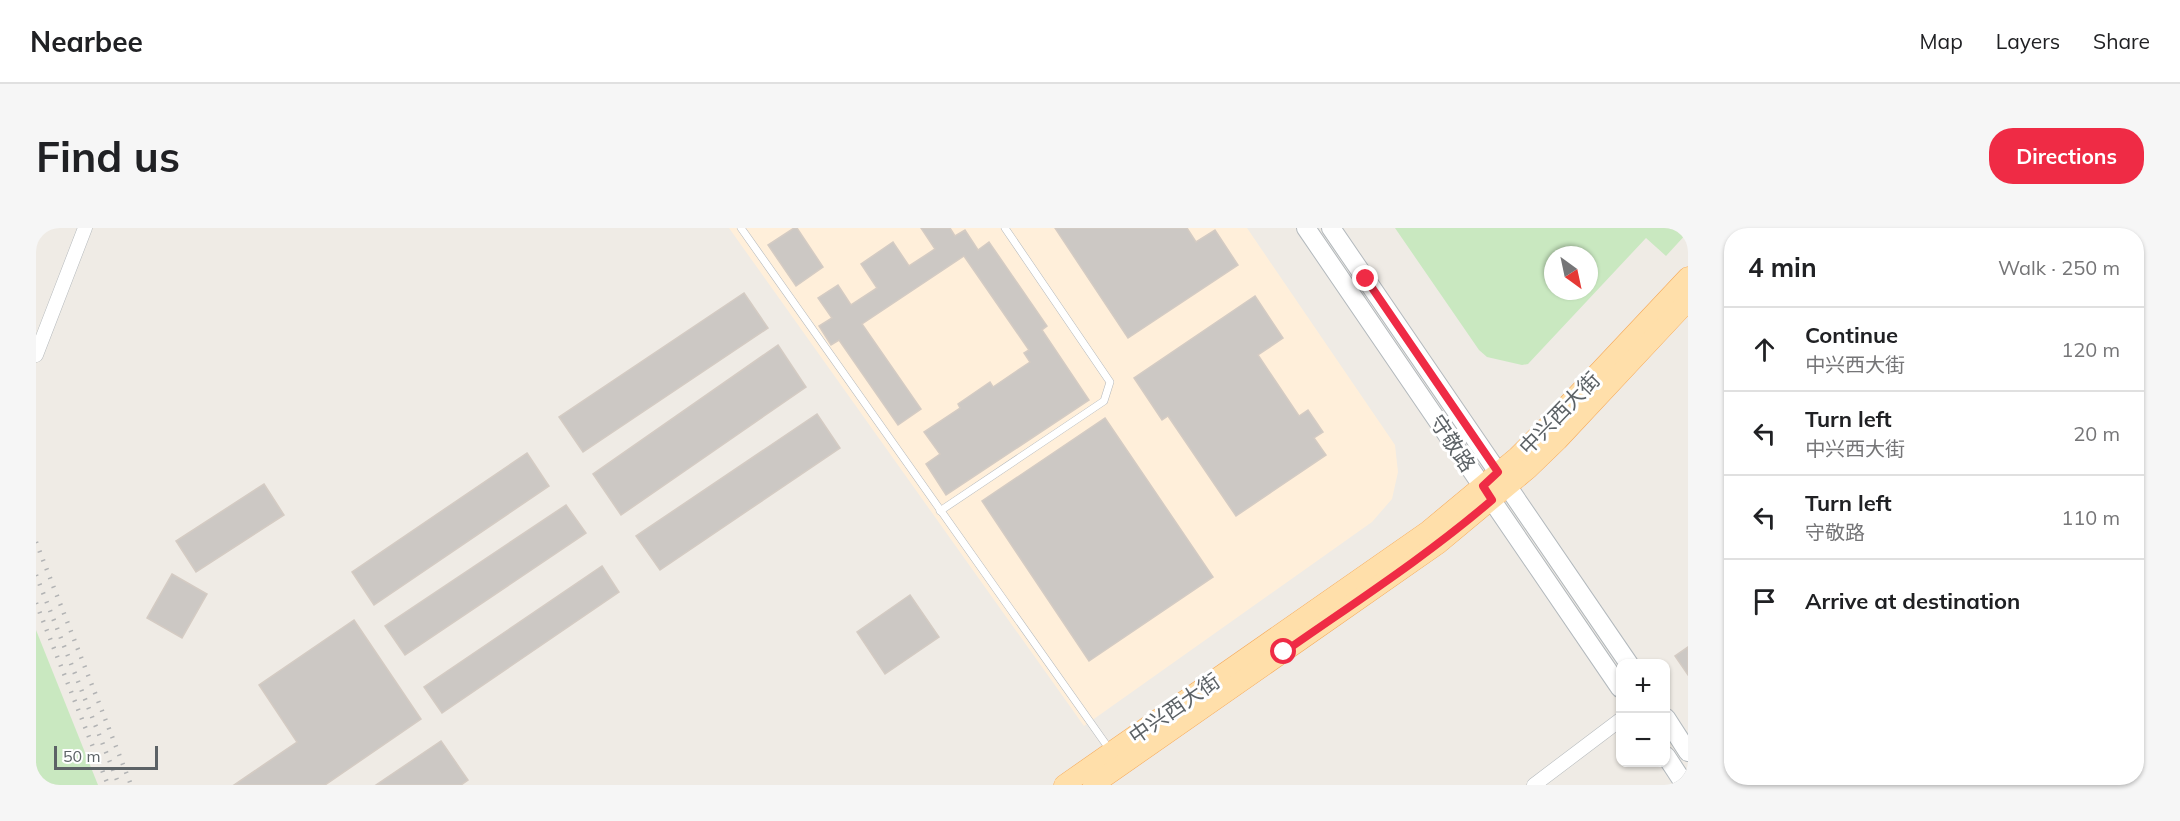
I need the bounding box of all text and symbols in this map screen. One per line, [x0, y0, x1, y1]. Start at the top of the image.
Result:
text: Nearbee [30, 24, 143, 59]
text: Map [1920, 28, 1963, 54]
text: Layers [1996, 28, 2060, 54]
text: Share [2093, 28, 2150, 54]
button: Directions [1989, 128, 2144, 184]
text: Find us [36, 130, 180, 183]
north arrow [1544, 246, 1598, 300]
text: 4 min [1748, 251, 1817, 284]
text: Walk · 250 m [1998, 255, 2120, 280]
route end [1352, 265, 1378, 291]
text: Continue [1805, 321, 1898, 349]
icon: ahead [1748, 333, 1781, 366]
text: 120 m [2061, 337, 2120, 362]
text: 中兴西大街 [1805, 352, 1905, 377]
street label: 中兴西大街 [1513, 366, 1605, 460]
text: Turn left [1805, 405, 1892, 433]
street label: 守敬路 [1425, 410, 1481, 476]
icon: left [1748, 417, 1781, 450]
text: 20 m [2073, 421, 2120, 446]
text: 中兴西大街 [1805, 436, 1905, 461]
text: Turn left [1805, 489, 1892, 517]
icon: left [1748, 501, 1781, 534]
text: 110 m [2061, 505, 2120, 530]
text: 守敬路 [1805, 520, 1865, 545]
icon: arrive [1748, 585, 1781, 618]
text: Arrive at destination [1805, 587, 2020, 615]
route start [1270, 638, 1296, 664]
map controls [1616, 659, 1670, 767]
button: + [1616, 659, 1670, 713]
street label: 中兴西大街 [1124, 667, 1224, 749]
button: − [1616, 713, 1670, 767]
scale bar [54, 743, 158, 770]
text: 50 m [63, 746, 100, 766]

